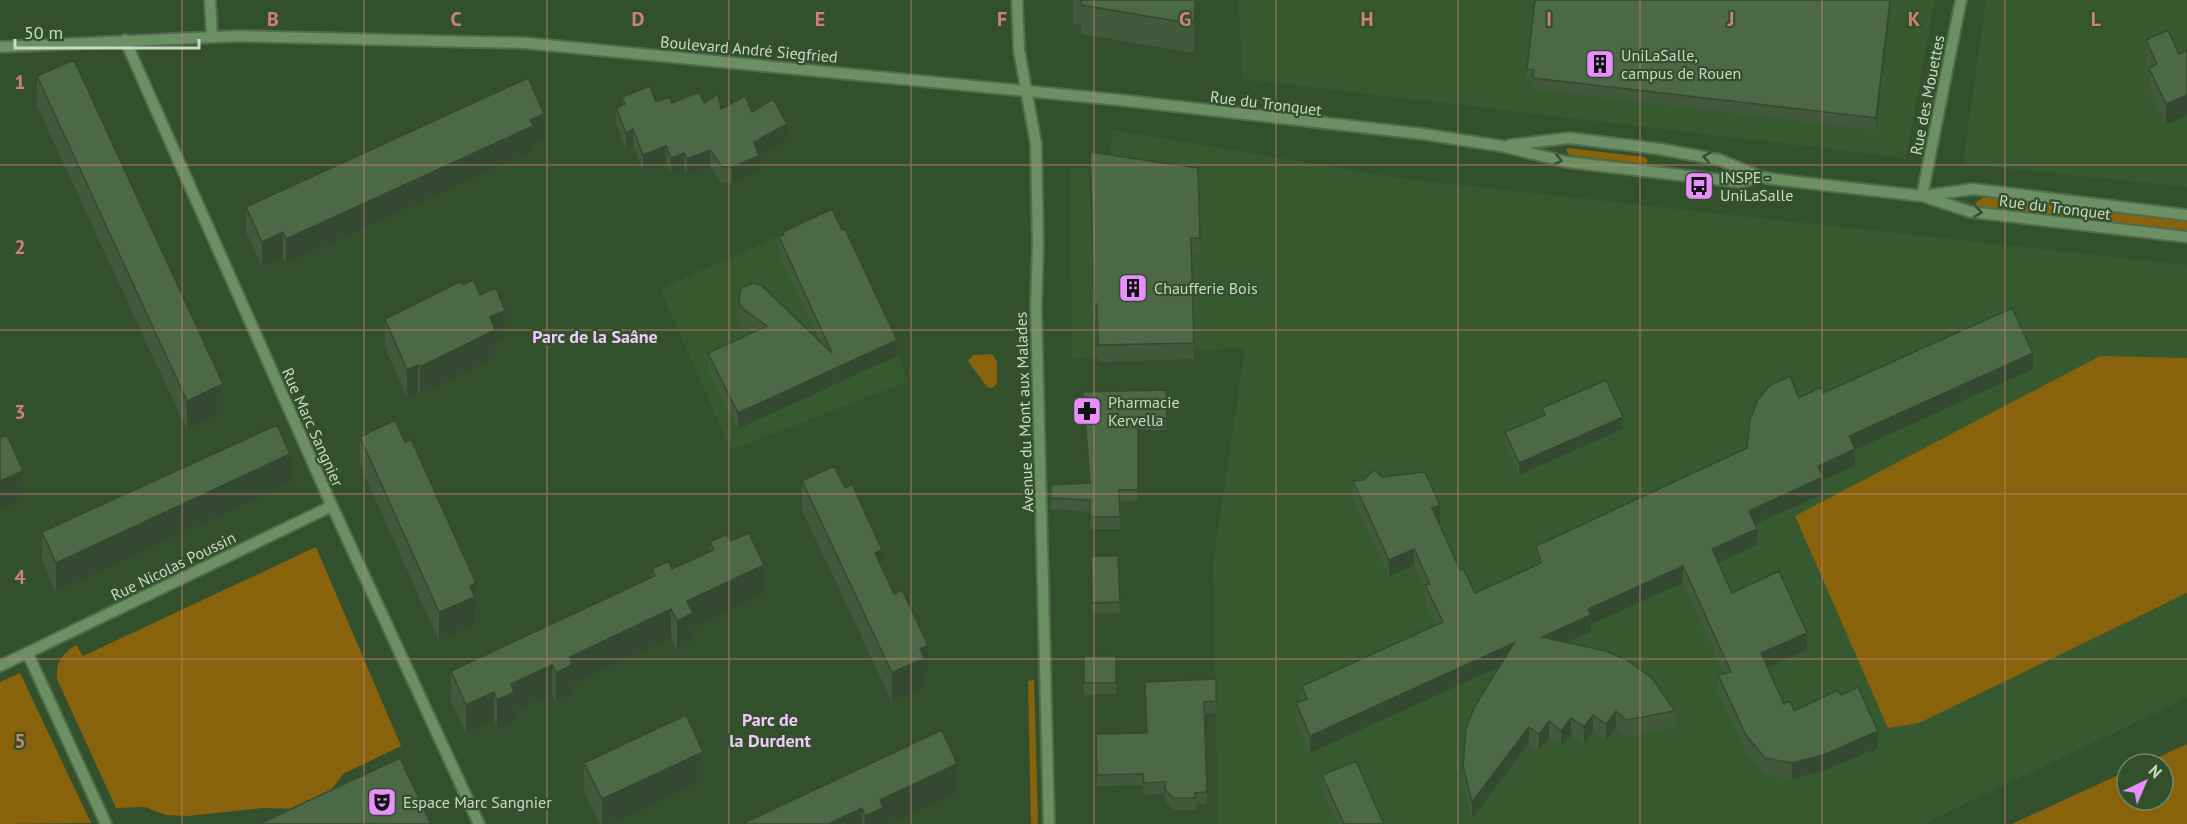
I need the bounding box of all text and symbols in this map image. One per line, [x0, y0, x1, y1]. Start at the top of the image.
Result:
text: B [267, 6, 279, 32]
text: C [450, 6, 462, 32]
text: D [632, 6, 645, 32]
text: E [815, 6, 825, 32]
text: F [997, 6, 1007, 32]
text: G [1179, 6, 1191, 32]
text: H [1360, 6, 1374, 32]
text: I [1546, 6, 1552, 32]
text: J [1727, 6, 1734, 32]
text: K [1908, 6, 1921, 32]
text: L [2091, 6, 2102, 32]
scale bar [15, 12, 200, 50]
text: 50 m [24, 21, 63, 44]
street label: Boulevard André Siegfried [660, 31, 838, 67]
street label: Rue des Mouettes [1906, 33, 1948, 157]
place label: UniLaSalle, campus de Rouen [1621, 45, 1741, 83]
building icon: UniLaSalle, campus de Rouen [1584, 48, 1616, 80]
text: 1 [14, 69, 26, 95]
street label: Rue du Tronquet [1209, 86, 1323, 120]
one-way arrow [1702, 151, 1712, 164]
one-way arrow [1553, 153, 1563, 166]
place label: INSPE - UniLaSalle [1720, 167, 1793, 205]
bus stop icon: INSPE - UniLaSalle [1683, 170, 1715, 202]
street label: Rue du Tronquet [1998, 190, 2112, 224]
one-way arrow [1973, 206, 1983, 218]
text: 2 [14, 234, 26, 260]
building icon: Chaufferie Bois [1117, 272, 1149, 304]
place label: Chaufferie Bois [1154, 278, 1258, 298]
street label: Avenue du Mont aux Malades [1010, 311, 1037, 513]
district label: Parc de la Saâne [532, 325, 658, 348]
street label: Rue Marc Sangnier [278, 365, 348, 490]
place label: Pharmacie Kervella [1108, 392, 1180, 430]
pharmacy icon: Pharmacie Kervella [1071, 395, 1103, 427]
text: 3 [14, 399, 26, 425]
street label: Rue Nicolas Poussin [107, 527, 239, 605]
text: 4 [14, 564, 26, 590]
district label: Parc de la Durdent [729, 708, 811, 752]
text: 5 [14, 728, 26, 754]
north arrow [2115, 752, 2175, 812]
text: N [2145, 760, 2166, 782]
theatre icon: Espace Marc Sangnier [366, 786, 398, 818]
place label: Espace Marc Sangnier [403, 792, 552, 812]

